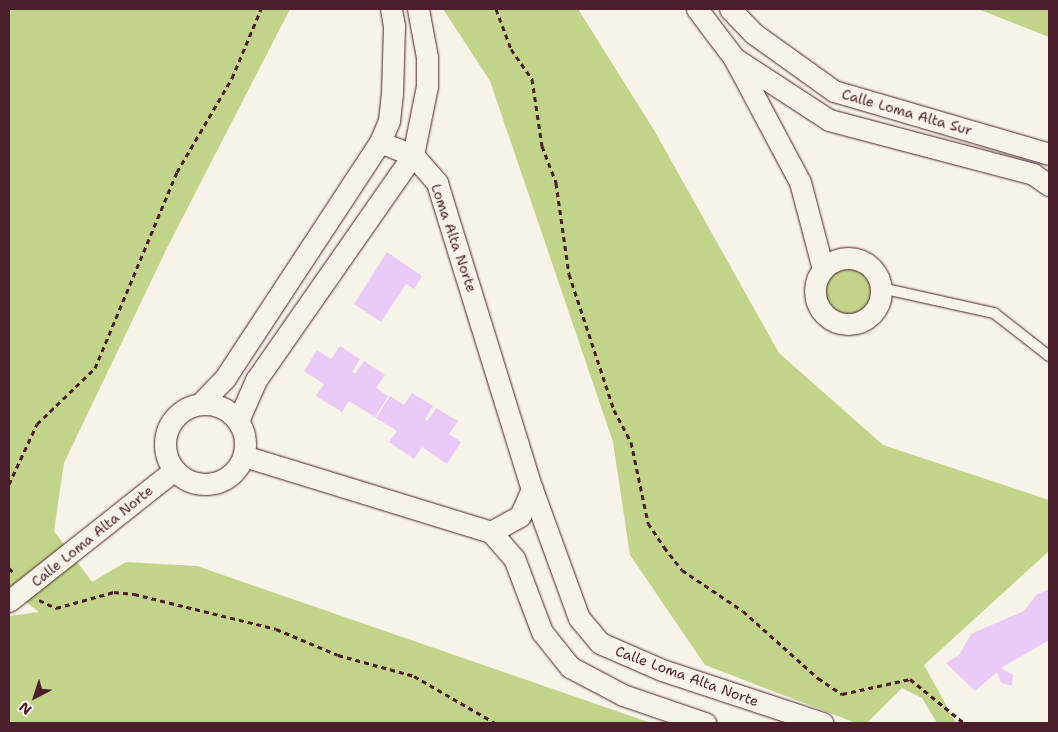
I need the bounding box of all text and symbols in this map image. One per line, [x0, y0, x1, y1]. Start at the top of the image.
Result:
street label: Calle Loma Alta Sur [840, 85, 974, 139]
street label: Loma Alta Norte [428, 182, 480, 294]
street label: Calle Loma Alta Norte [28, 482, 156, 590]
street label: Calle Loma Alta Norte [613, 642, 761, 710]
north arrow [10, 672, 60, 722]
text: N [15, 698, 35, 719]

